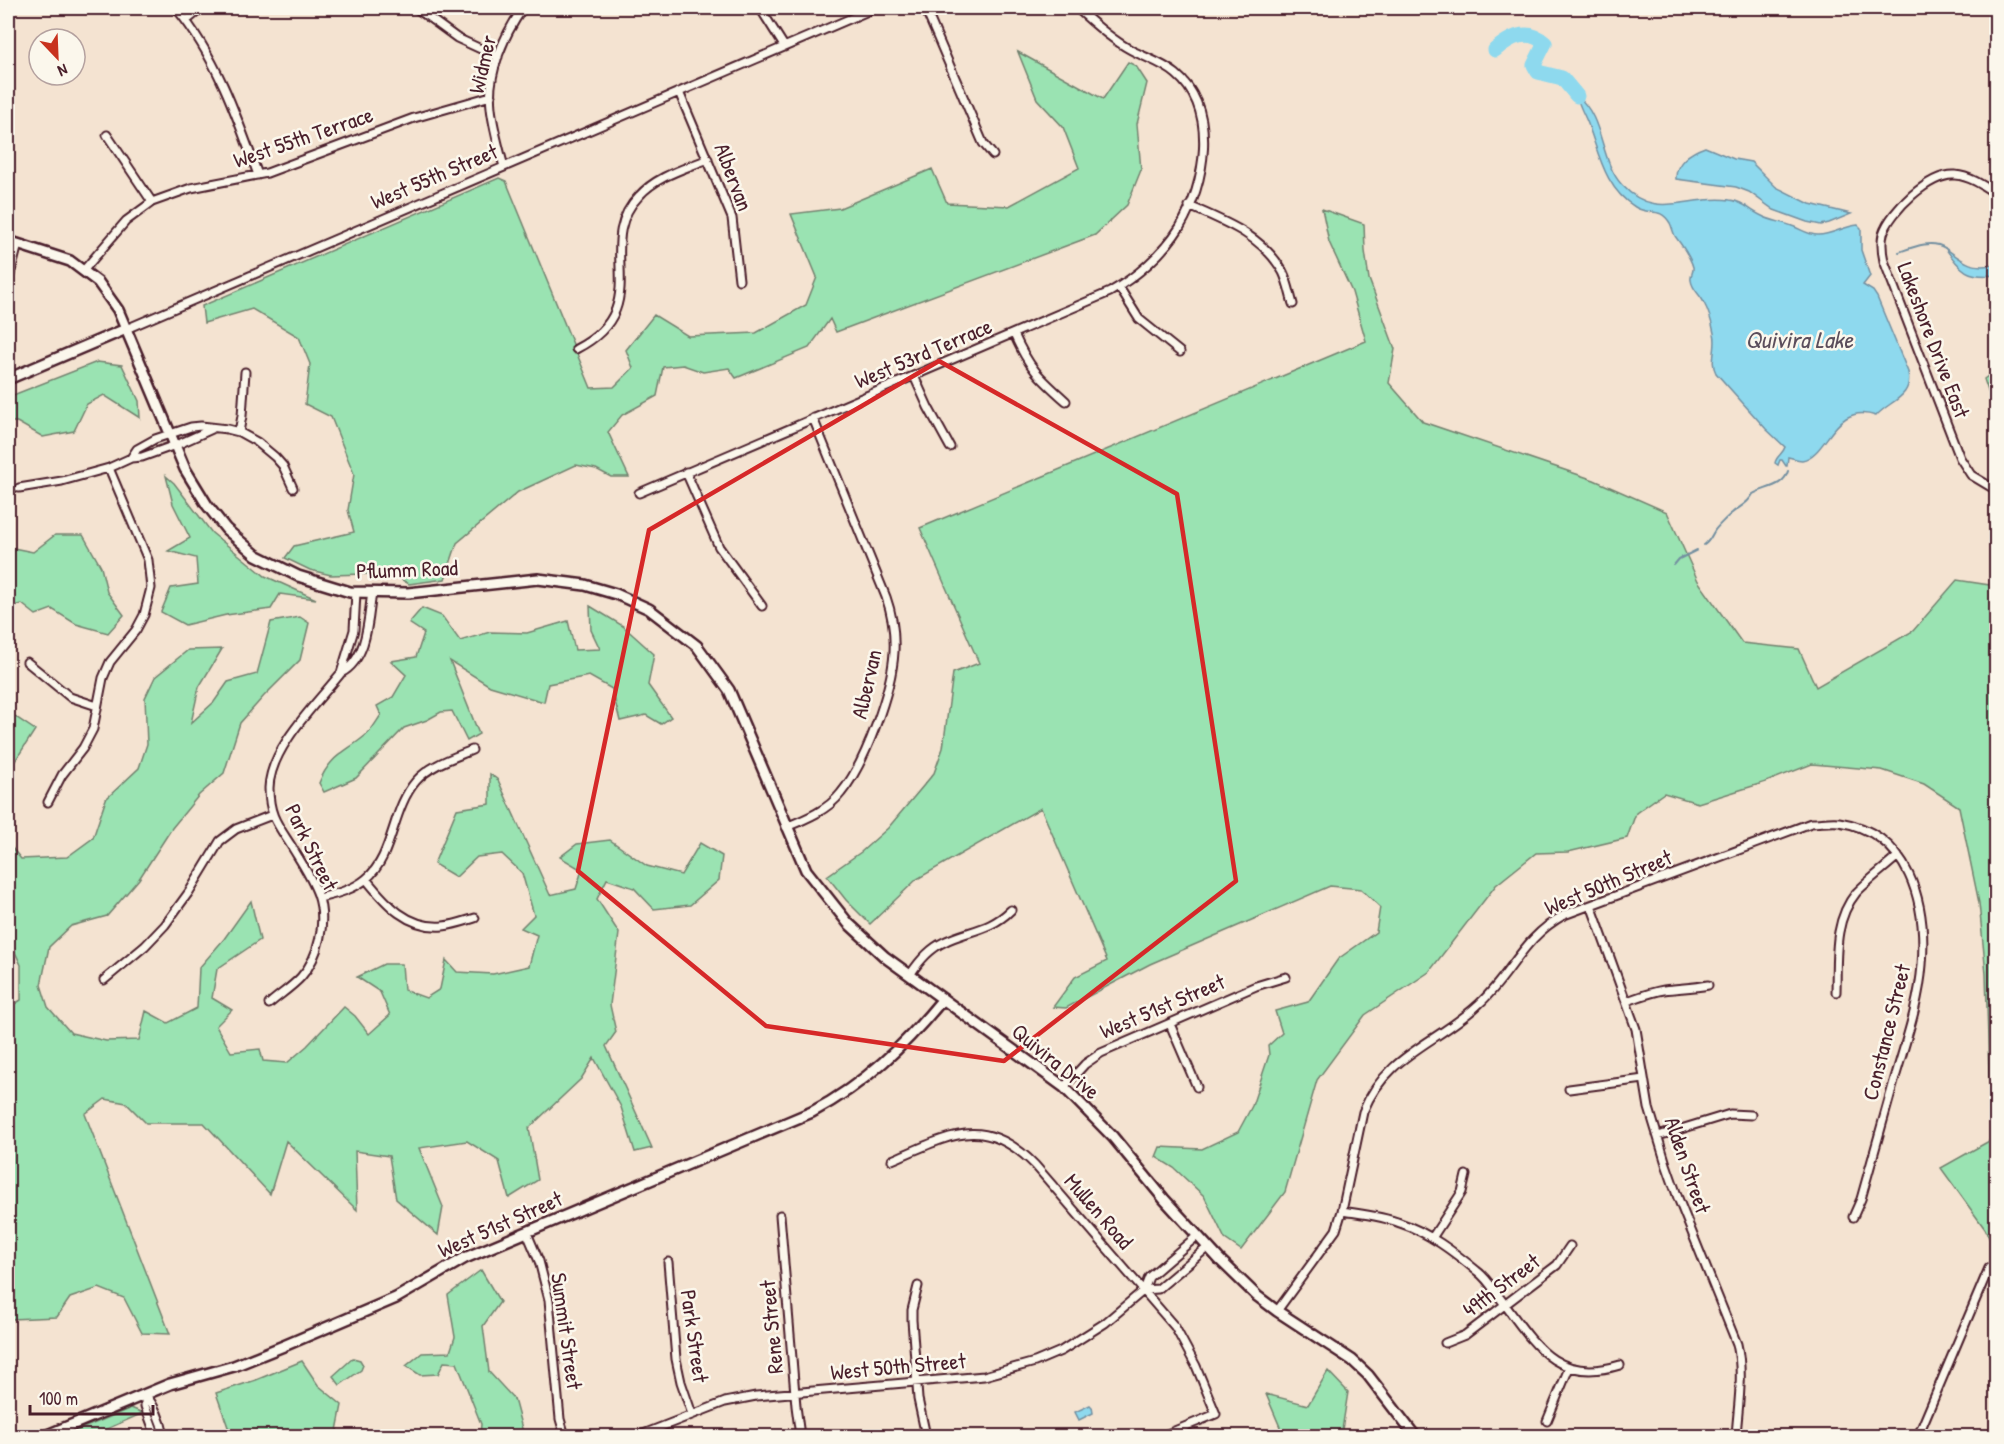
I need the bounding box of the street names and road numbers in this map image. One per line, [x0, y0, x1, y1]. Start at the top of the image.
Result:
street label: Widmer [461, 31, 503, 96]
street label: West 55th Terrace [229, 99, 377, 175]
street label: West 55th Street [366, 136, 502, 216]
street label: Albervan [707, 139, 761, 215]
street label: Lakeshore Drive East [1891, 258, 1978, 423]
street label: West 53rd Terrace [850, 310, 997, 395]
street label: Pflumm Road [356, 552, 459, 586]
street label: Albervan [843, 646, 889, 722]
street label: Park Street [278, 799, 346, 896]
street label: West 50th Street [1540, 842, 1677, 922]
street label: Constance Street [1855, 960, 1917, 1103]
street label: West 51st Street [1095, 966, 1229, 1046]
street label: Quivira Drive [1006, 1016, 1107, 1106]
street label: Alden Street [1658, 1113, 1719, 1218]
street label: Mullen Road [1058, 1167, 1141, 1256]
street label: West 51st Street [433, 1183, 567, 1265]
street label: 49th Street [1456, 1246, 1546, 1324]
street label: Summit Street [544, 1271, 590, 1392]
street label: Rene Street [752, 1279, 790, 1375]
street label: Park Street [674, 1288, 716, 1385]
street label: West 50th Street [829, 1345, 967, 1387]

